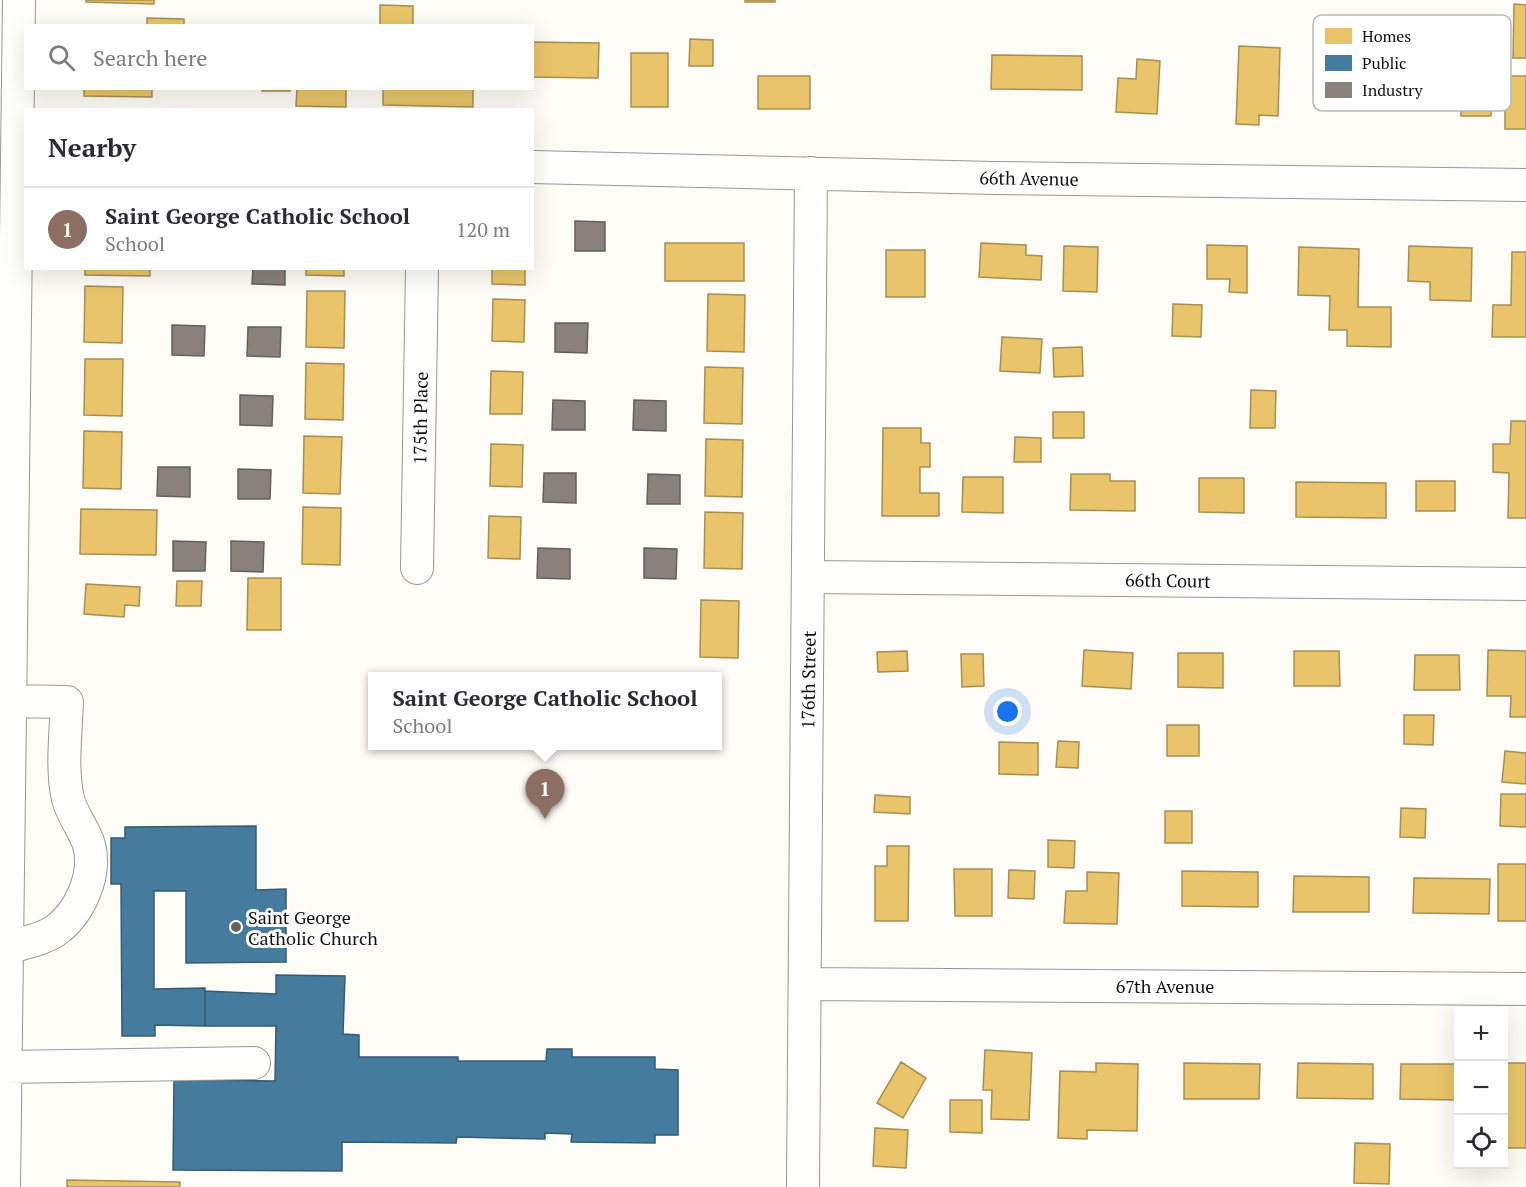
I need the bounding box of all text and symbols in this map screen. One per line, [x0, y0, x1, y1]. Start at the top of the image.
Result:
legend [1313, 15, 1511, 111]
search box [24, 24, 534, 90]
text: Homes [1362, 25, 1411, 47]
icon: search [45, 41, 78, 74]
text: Search here [93, 43, 207, 72]
text: Public [1362, 52, 1407, 74]
text: Industry [1362, 79, 1423, 101]
text: Nearby [48, 130, 136, 164]
street label: 66th Avenue [979, 165, 1079, 191]
text: Saint George Catholic School [105, 201, 410, 230]
text: 1 [62, 216, 73, 243]
text: 120 m [456, 216, 510, 243]
text: School [105, 230, 165, 257]
street label: 175th Place [407, 371, 433, 465]
street label: 66th Court [1125, 567, 1211, 593]
street label: 176th Street [795, 630, 821, 729]
popup [368, 672, 722, 750]
text: Saint George Catholic School [392, 683, 698, 712]
your location [993, 697, 1022, 726]
text: School [392, 712, 452, 739]
pin: 1 [526, 770, 564, 819]
place label: Saint George Catholic Church [248, 905, 378, 950]
marker: Saint George Catholic Church [229, 920, 243, 934]
street label: 67th Avenue [1116, 974, 1214, 998]
map controls [1454, 1007, 1508, 1169]
button: + [1454, 1007, 1508, 1061]
button: − [1454, 1061, 1508, 1115]
button: locate [1454, 1115, 1508, 1169]

